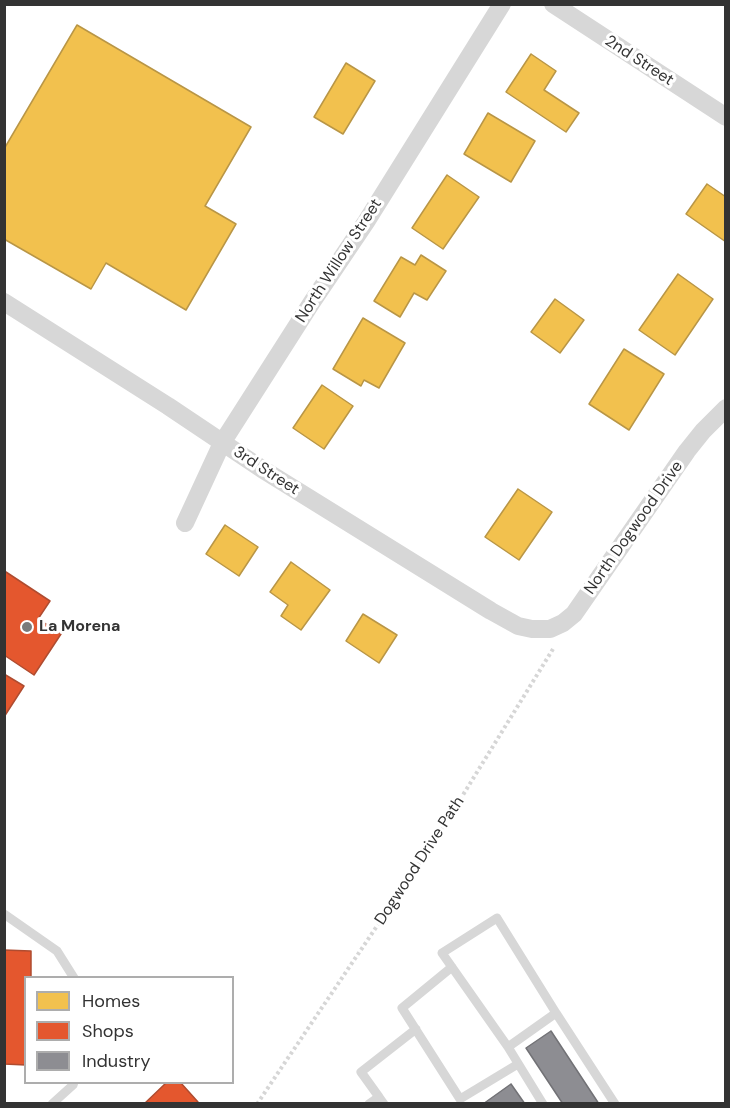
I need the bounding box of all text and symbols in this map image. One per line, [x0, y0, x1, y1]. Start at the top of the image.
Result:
street label: 2nd Street [601, 32, 677, 90]
street label: North Willow Street [292, 196, 386, 326]
street label: 3rd Street [229, 443, 303, 499]
street label: North Dogwood Drive [581, 458, 687, 598]
place label: La Morena [39, 617, 120, 637]
marker: La Morena [20, 620, 34, 634]
street label: Dogwood Drive Path [371, 793, 469, 929]
legend [24, 976, 234, 1084]
text: Homes [82, 989, 140, 1013]
text: Shops [82, 1019, 134, 1043]
text: Industry [82, 1049, 151, 1073]

